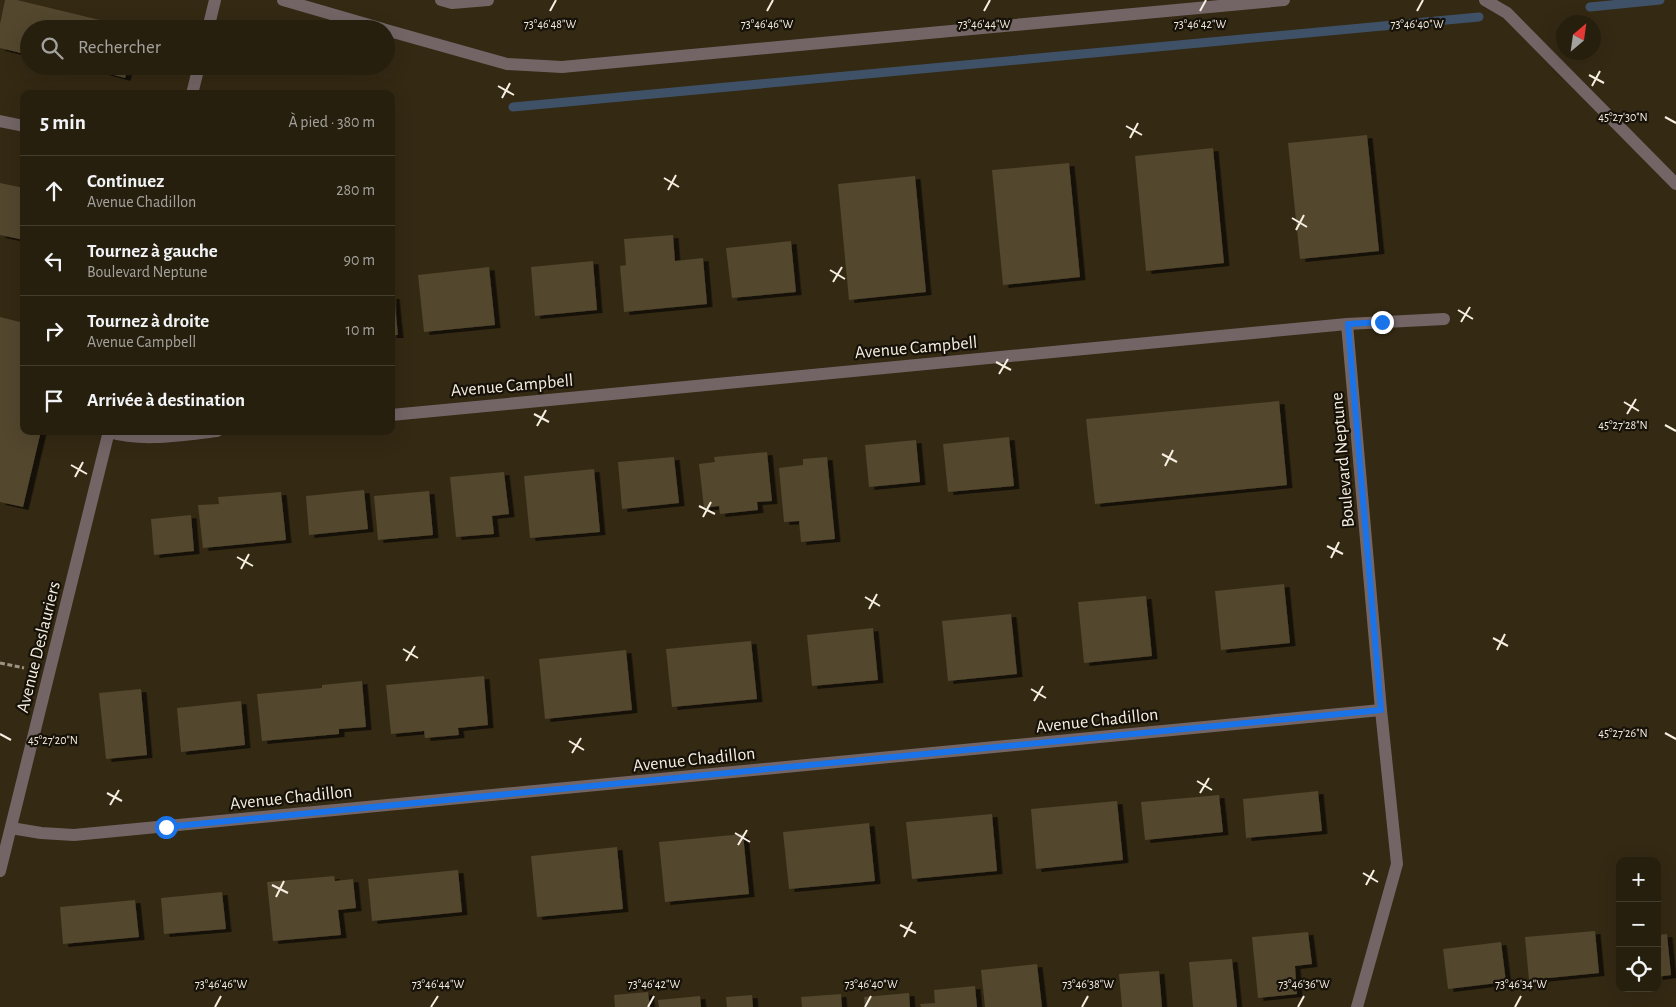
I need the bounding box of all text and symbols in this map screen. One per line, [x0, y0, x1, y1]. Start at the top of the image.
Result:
north arrow [1556, 15, 1601, 60]
text: 73°46'48"W [524, 18, 577, 30]
text: 73°46'46"W [741, 18, 794, 30]
text: 73°46'44"W [958, 18, 1011, 30]
text: 73°46'42"W [1174, 18, 1226, 30]
text: 73°46'40"W [1390, 18, 1444, 30]
search box [20, 20, 395, 75]
icon: search [38, 34, 66, 62]
text: Rechercher [78, 38, 161, 57]
text: 45°27'30"N [1598, 111, 1648, 123]
text: 5 min [40, 112, 86, 133]
text: À pied · 380 m [288, 114, 375, 130]
text: Continuez [87, 172, 164, 191]
icon: ahead [40, 177, 68, 205]
text: 280 m [336, 182, 375, 198]
text: Avenue Chadillon [87, 194, 196, 210]
text: Tournez à gauche [87, 242, 218, 261]
icon: left [40, 247, 68, 275]
text: 90 m [344, 252, 375, 268]
text: Boulevard Neptune [87, 264, 207, 280]
route end [1371, 311, 1394, 334]
text: Tournez à droite [87, 312, 209, 331]
icon: right [40, 317, 68, 345]
text: 10 m [346, 322, 375, 338]
text: Avenue Campbell [87, 334, 196, 350]
street label: Avenue Campbell [854, 334, 978, 362]
street label: Avenue Campbell [450, 372, 574, 400]
icon: arrive [40, 387, 68, 415]
text: Arrivée à destination [87, 391, 245, 410]
street label: Boulevard Neptune [1328, 392, 1358, 528]
text: 45°27'28"N [1598, 419, 1648, 431]
street label: Avenue Deslauriers [14, 580, 64, 715]
street label: Avenue Chadillon [1035, 706, 1159, 736]
text: 45°27'26"N [1598, 727, 1648, 739]
text: 45°27'20"N [28, 734, 78, 746]
street label: Avenue Chadillon [632, 745, 756, 775]
street label: Avenue Chadillon [229, 783, 353, 813]
route start [155, 816, 178, 839]
map controls [1616, 857, 1661, 992]
button: + [1616, 857, 1661, 902]
button: − [1616, 902, 1661, 947]
button: locate [1616, 947, 1661, 992]
text: 73°46'46"W [195, 978, 248, 990]
text: 73°46'44"W [412, 978, 465, 990]
text: 73°46'42"W [628, 978, 680, 990]
text: 73°46'40"W [844, 978, 898, 990]
text: 73°46'38"W [1062, 978, 1114, 990]
text: 73°46'36"W [1278, 978, 1330, 990]
text: 73°46'34"W [1495, 978, 1547, 990]

